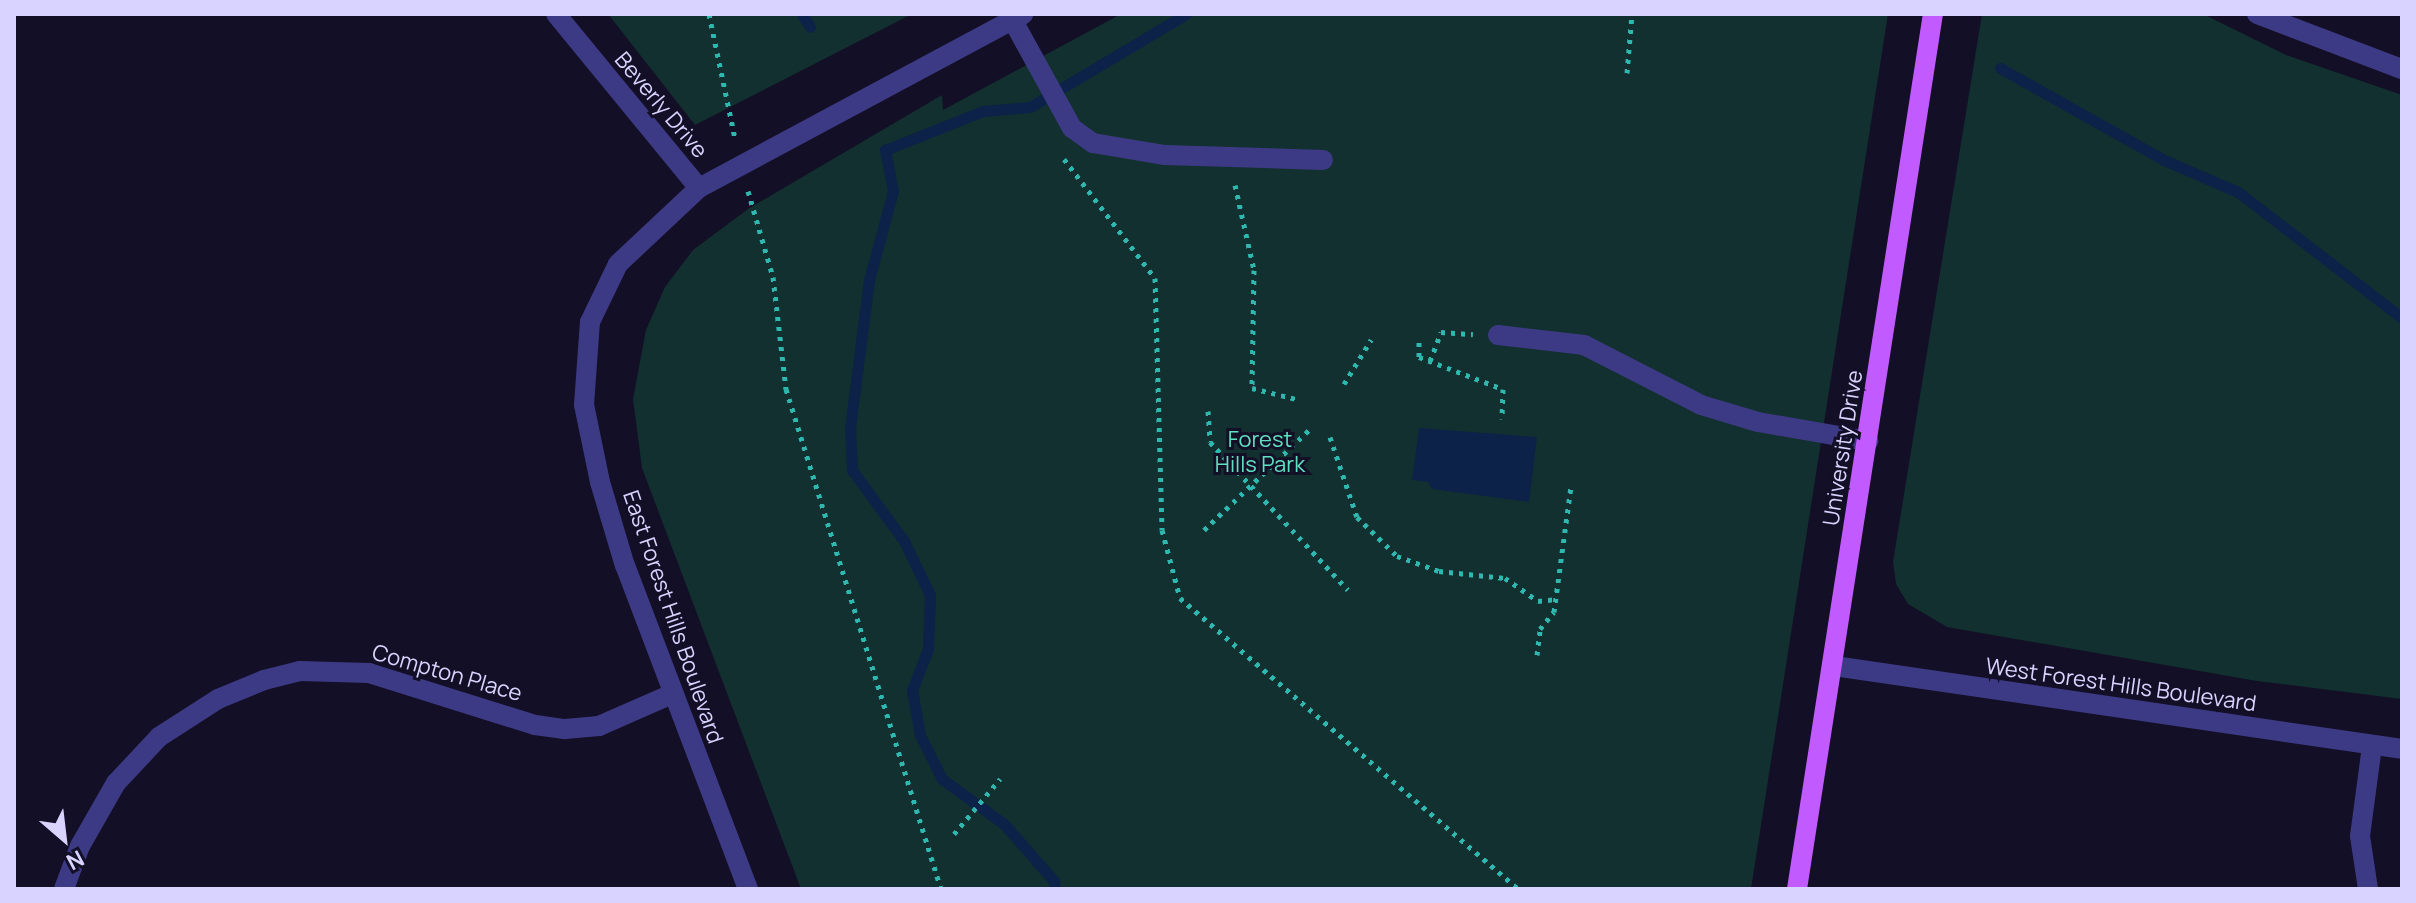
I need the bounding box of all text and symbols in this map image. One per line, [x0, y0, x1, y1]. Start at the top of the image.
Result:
street label: Beverly Drive [609, 47, 713, 163]
street label: University Drive [1818, 368, 1868, 528]
park label: Forest Hills Park [1215, 426, 1305, 478]
street label: East Forest Hills Boulevard [617, 487, 729, 747]
street label: Compton Place [369, 639, 525, 707]
street label: West Forest Hills Boulevard [1984, 653, 2258, 717]
north arrow [24, 799, 104, 879]
text: N [61, 843, 89, 877]

